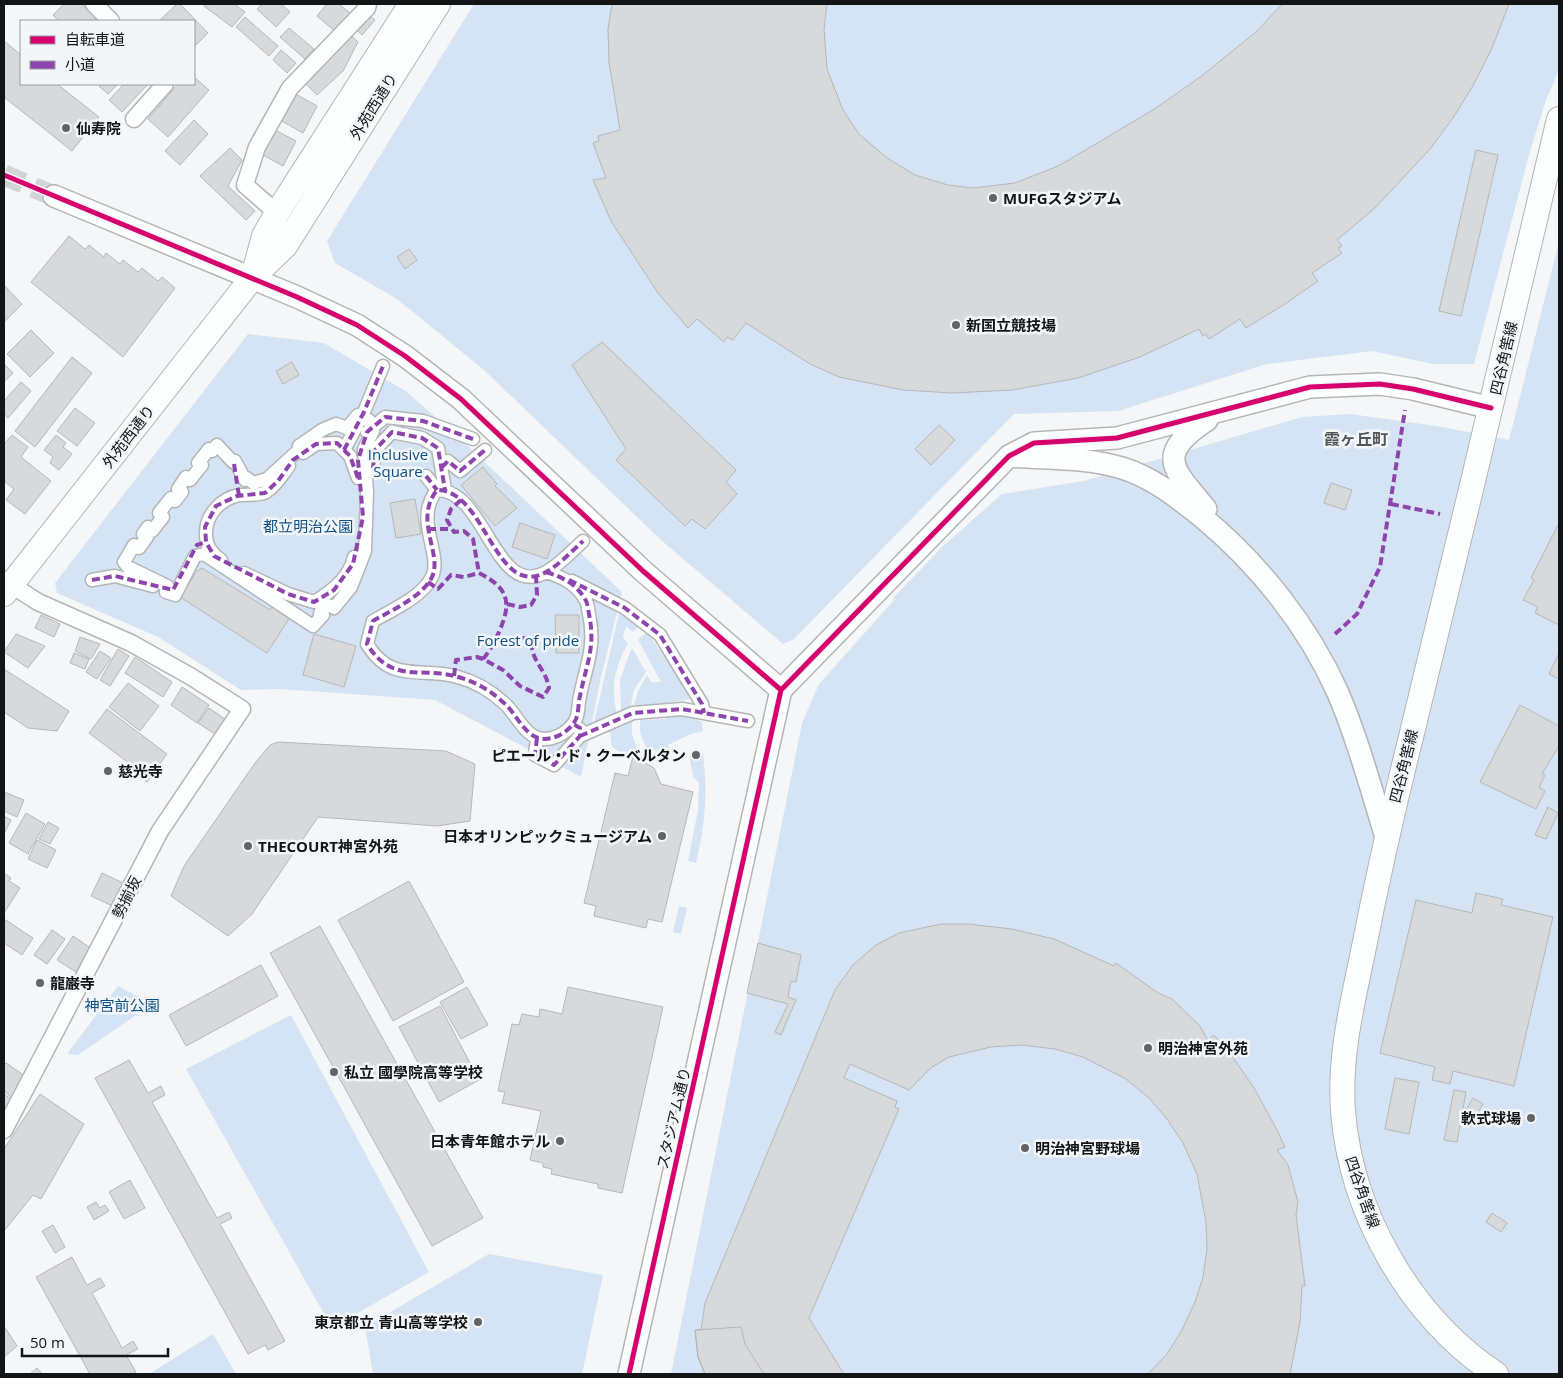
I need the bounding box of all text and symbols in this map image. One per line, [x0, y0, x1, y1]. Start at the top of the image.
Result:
legend [20, 20, 195, 85]
text: 自転車道 [65, 29, 125, 49]
text: 小道 [65, 54, 95, 74]
street label: 外苑西通り [345, 69, 401, 143]
place label: 仙寿院 [76, 118, 121, 138]
marker: 仙寿院 [60, 122, 72, 134]
place label: MUFGスタジアム [1003, 188, 1122, 208]
marker: MUFGスタジアム [987, 192, 999, 204]
place label: 新国立競技場 [966, 315, 1056, 335]
marker: 新国立競技場 [950, 319, 962, 331]
street label: 四谷角筈線 [1485, 319, 1521, 397]
street label: 外苑西通り [97, 400, 159, 472]
district label: 霞ヶ丘町 [1324, 428, 1388, 450]
park label: Inclusive Square [368, 444, 428, 481]
park label: 都立明治公園 [263, 516, 353, 536]
park label: Forest of pride [477, 630, 579, 650]
street label: 四谷角筈線 [1384, 727, 1422, 805]
place label: ピエール・ド・クーベルタン [491, 745, 686, 765]
marker: ピエール・ド・クーベルタン [690, 749, 702, 761]
place label: 慈光寺 [118, 761, 163, 781]
marker: 慈光寺 [102, 765, 114, 777]
place label: 日本オリンピックミュージアム [443, 826, 652, 846]
marker: 日本オリンピックミュージアム [656, 830, 668, 842]
place label: THECOURT神宮外苑 [258, 836, 398, 856]
marker: THECOURT神宮外苑 [242, 840, 254, 852]
street label: 勢揃坂 [107, 872, 145, 922]
place label: 龍巌寺 [50, 973, 95, 993]
marker: 龍巌寺 [34, 977, 46, 989]
park label: 神宮前公園 [84, 995, 160, 1015]
place label: 明治神宮外苑 [1158, 1038, 1248, 1058]
marker: 明治神宮外苑 [1142, 1042, 1154, 1054]
place label: 私立 國學院高等学校 [344, 1062, 483, 1082]
street label: スタジアム通り [652, 1065, 694, 1171]
marker: 私立 國學院高等学校 [328, 1066, 340, 1078]
place label: 軟式球場 [1461, 1108, 1521, 1128]
marker: 軟式球場 [1525, 1112, 1537, 1124]
place label: 日本青年館ホテル [430, 1131, 550, 1151]
marker: 日本青年館ホテル [554, 1135, 566, 1147]
place label: 明治神宮野球場 [1035, 1138, 1140, 1158]
marker: 明治神宮野球場 [1019, 1142, 1031, 1154]
street label: 四谷角筈線 [1341, 1153, 1385, 1231]
place label: 東京都立 青山高等学校 [314, 1312, 468, 1332]
marker: 東京都立 青山高等学校 [472, 1316, 484, 1328]
scale bar [22, 1326, 169, 1358]
text: 50 m [30, 1332, 65, 1352]

